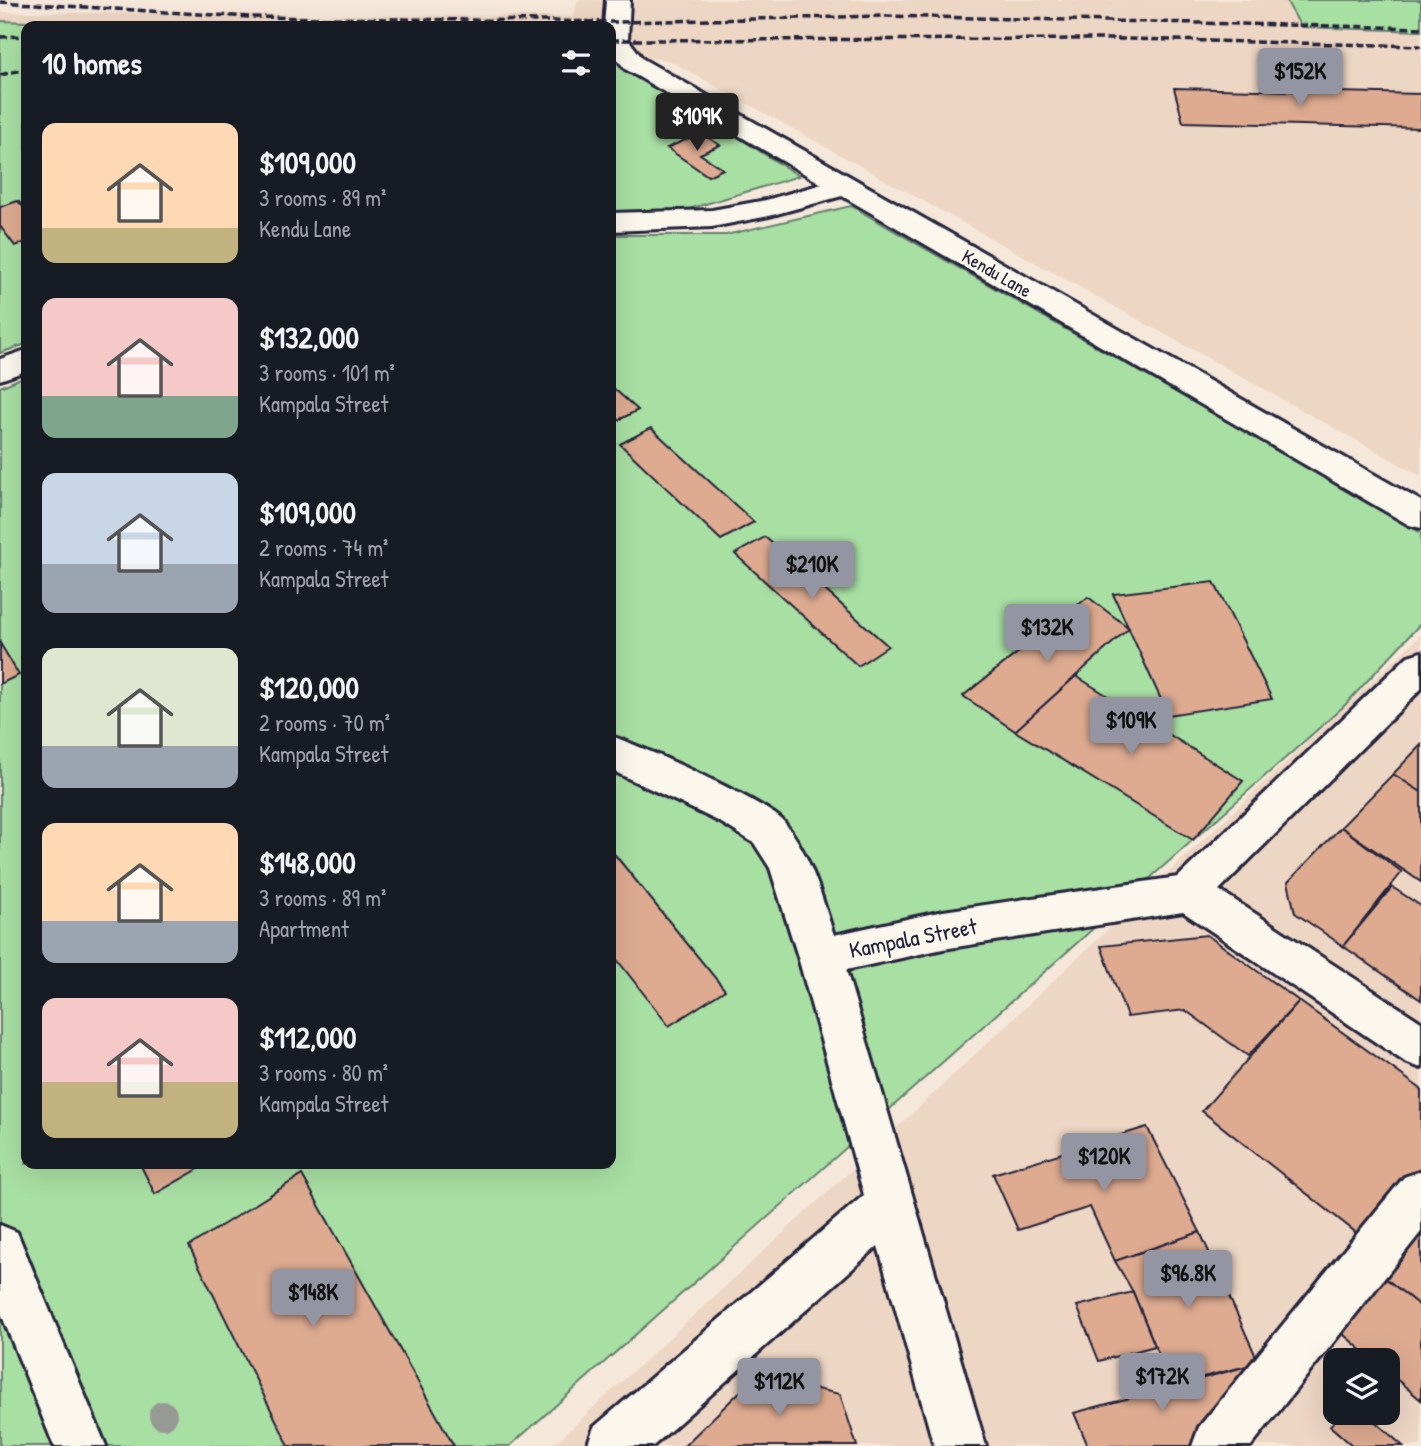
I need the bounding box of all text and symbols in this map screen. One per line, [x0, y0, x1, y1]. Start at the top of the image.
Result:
text: 10 homes [42, 43, 142, 83]
icon: filters [557, 44, 595, 82]
pin: $152K [1251, 48, 1349, 108]
text: $152K [1274, 55, 1326, 86]
pin: $109K [648, 94, 746, 153]
text: $109K [672, 100, 722, 131]
text: $109,000 [259, 142, 356, 182]
icon: home [98, 151, 182, 235]
text: 3 rooms · 89 m² [259, 182, 386, 213]
text: Kendu Lane [259, 213, 351, 244]
street label: Kendu Lane [958, 243, 1037, 304]
text: $132,000 [259, 317, 359, 357]
icon: home [98, 326, 182, 410]
text: 3 rooms · 101 m² [259, 357, 395, 388]
text: Kampala Street [259, 388, 389, 419]
text: $109,000 [259, 492, 356, 532]
icon: home [98, 501, 182, 585]
text: 2 rooms · 74 m² [259, 532, 388, 563]
pin: $210K [763, 542, 861, 601]
text: $210K [785, 548, 839, 579]
text: Kampala Street [259, 563, 389, 594]
pin: $132K [998, 604, 1096, 664]
text: $132K [1020, 611, 1074, 642]
text: $120,000 [259, 667, 359, 707]
icon: home [98, 676, 182, 760]
pin: $109K [1082, 698, 1180, 757]
text: $109K [1106, 704, 1156, 735]
text: 2 rooms · 70 m² [259, 707, 390, 738]
text: Kampala Street [259, 738, 389, 769]
text: $148,000 [259, 842, 356, 882]
icon: home [98, 851, 182, 935]
text: 3 rooms · 89 m² [259, 882, 386, 913]
street label: Kampala Street [846, 910, 980, 965]
text: Apartment [259, 913, 349, 944]
text: $112,000 [259, 1017, 356, 1057]
icon: home [98, 1026, 182, 1110]
text: 3 rooms · 80 m² [259, 1057, 388, 1088]
text: Kampala Street [259, 1088, 389, 1119]
pin: $120K [1055, 1134, 1153, 1193]
text: $120K [1077, 1140, 1131, 1171]
pin: $96.8K [1131, 1250, 1245, 1310]
text: $96.8K [1160, 1257, 1216, 1288]
pin: $148K [264, 1270, 362, 1329]
text: $148K [288, 1276, 338, 1307]
map controls [1323, 1348, 1400, 1425]
button: layers [1323, 1348, 1400, 1425]
pin: $172K [1113, 1354, 1211, 1413]
pin: $112K [730, 1358, 828, 1418]
text: $172K [1135, 1360, 1189, 1391]
text: $112K [753, 1365, 805, 1396]

